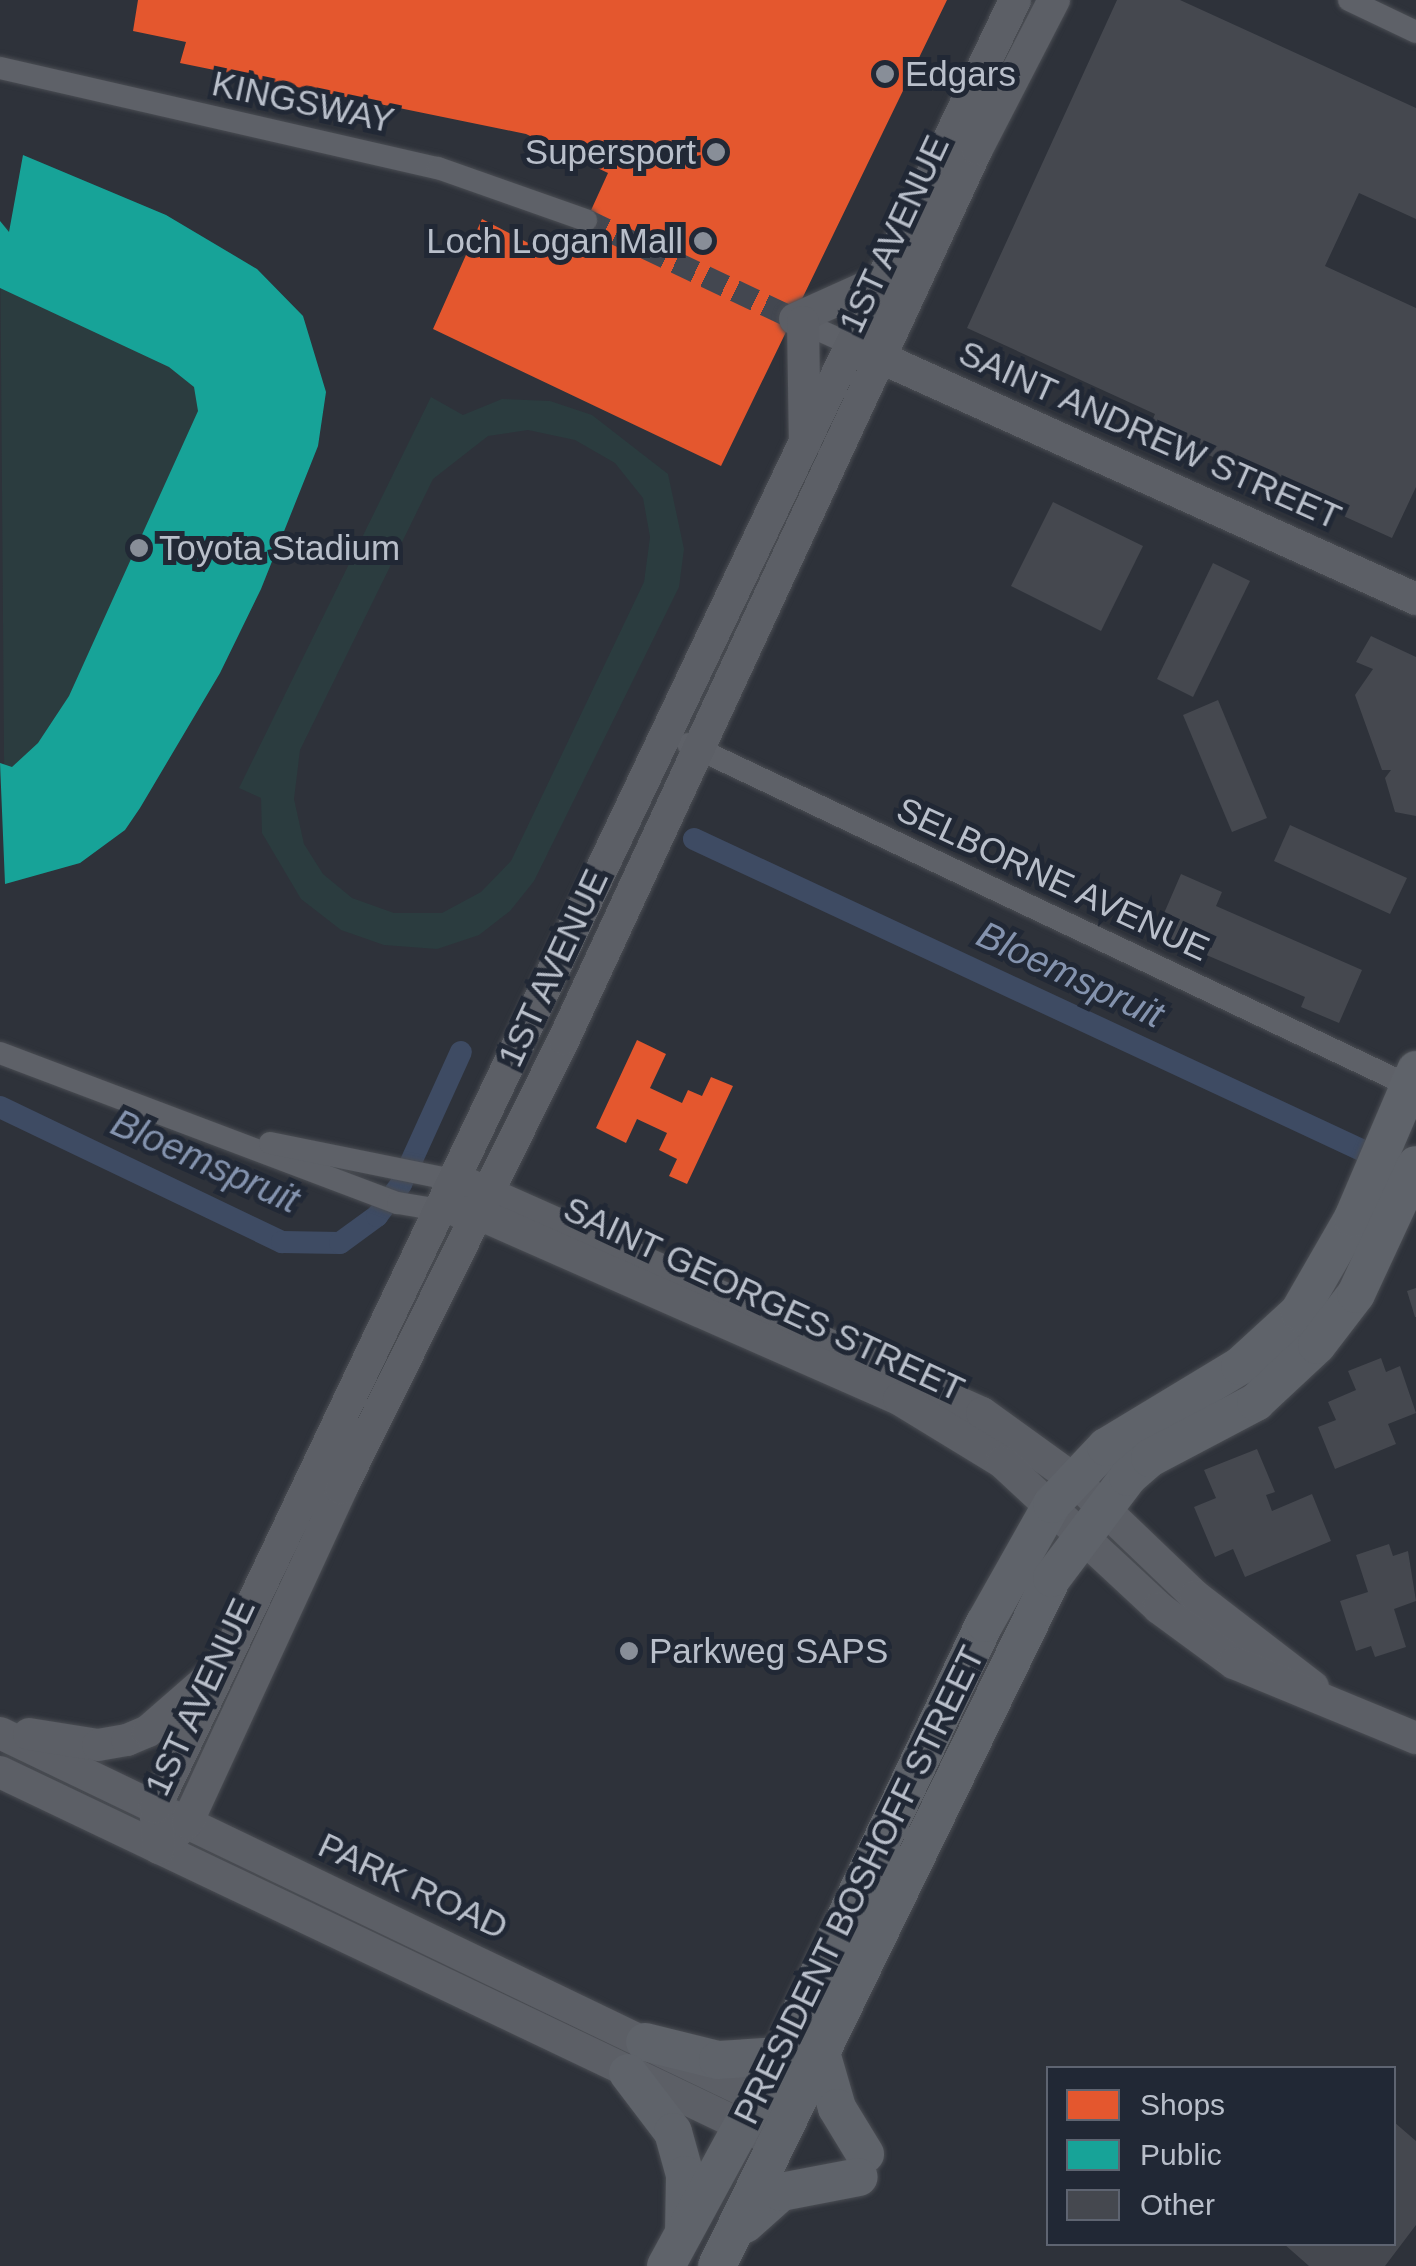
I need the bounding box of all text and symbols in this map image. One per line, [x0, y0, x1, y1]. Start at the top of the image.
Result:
place label: Edgars [905, 53, 1016, 95]
street label: KINGSWAY [208, 62, 398, 142]
marker: Edgars [874, 63, 896, 85]
street label: 1ST AVENUE [829, 128, 959, 340]
place label: Supersport [525, 131, 696, 173]
marker: Supersport [705, 141, 727, 163]
place label: Loch Logan Mall [426, 220, 683, 262]
marker: Loch Logan Mall [692, 230, 714, 252]
street label: SAINT ANDREW STREET [951, 331, 1349, 539]
place label: Toyota Stadium [159, 527, 400, 569]
marker: Toyota Stadium [128, 537, 150, 559]
street label: SELBORNE AVENUE [889, 788, 1217, 970]
street label: 1ST AVENUE [488, 862, 618, 1074]
water label: Bloemspruit [969, 912, 1171, 1038]
water label: Bloemspruit [104, 1100, 306, 1224]
street label: SAINT GEORGES STREET [557, 1188, 971, 1410]
street label: 1ST AVENUE [135, 1591, 265, 1803]
place label: Parkweg SAPS [649, 1630, 888, 1672]
street label: PRESIDENT BOSHOFF STREET [725, 1639, 993, 2131]
marker: Parkweg SAPS [618, 1640, 640, 1662]
street label: PARK ROAD [312, 1824, 514, 1948]
legend [1046, 2066, 1396, 2246]
text: Shops [1140, 2088, 1225, 2121]
text: Public [1140, 2138, 1222, 2171]
text: Other [1140, 2188, 1215, 2221]

